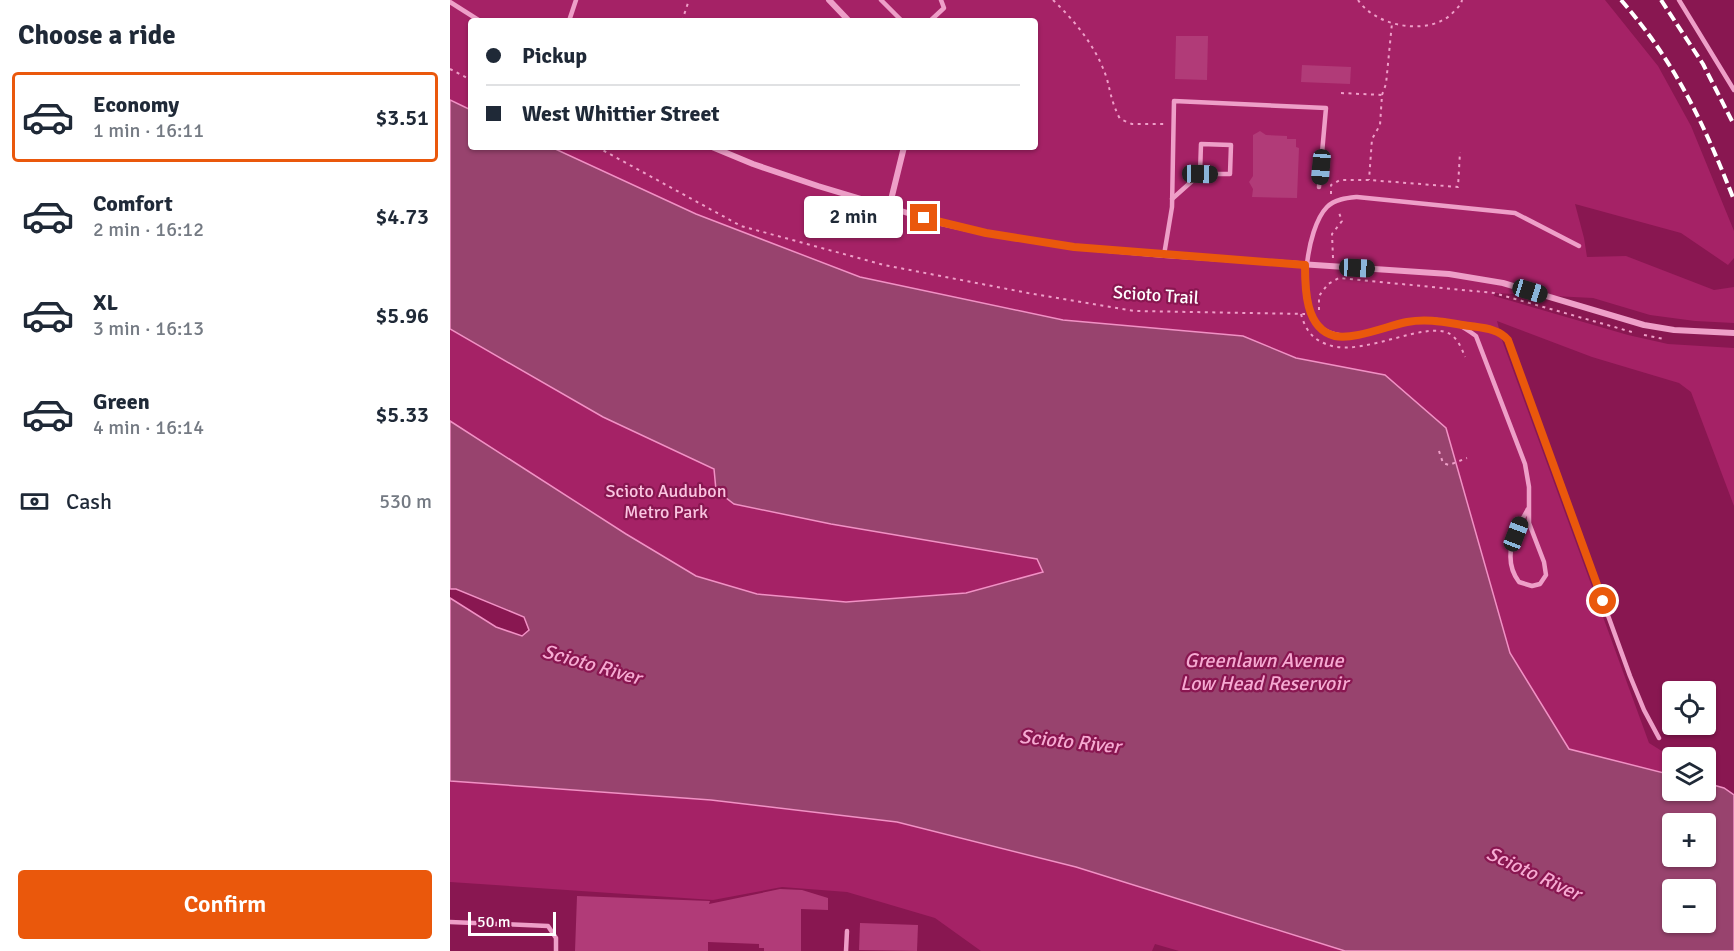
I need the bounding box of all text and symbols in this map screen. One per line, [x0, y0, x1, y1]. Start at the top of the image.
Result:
text: Choose a ride [18, 19, 176, 52]
text: Pickup [522, 42, 587, 69]
icon: car [21, 90, 75, 144]
text: Economy [93, 91, 179, 118]
text: West Whittier Street [522, 100, 720, 127]
text: $3.51 [375, 104, 429, 131]
text: 1 min · 16:11 [93, 118, 204, 143]
car [1310, 148, 1332, 186]
car [1182, 165, 1218, 183]
icon: car [21, 189, 75, 243]
text: Comfort [93, 190, 173, 217]
callout: 2 min [804, 197, 903, 239]
text: $4.73 [375, 203, 429, 230]
text: 2 min [830, 204, 877, 229]
route end [910, 204, 937, 231]
text: 2 min · 16:12 [93, 217, 204, 242]
car [1339, 258, 1375, 278]
car [1510, 277, 1550, 305]
street label: Scioto Trail [1112, 281, 1200, 309]
icon: car [21, 288, 75, 342]
text: XL [93, 289, 118, 316]
text: $5.96 [375, 302, 429, 329]
text: 3 min · 16:13 [93, 316, 204, 341]
icon: car [21, 387, 75, 441]
text: Green [93, 388, 150, 415]
text: $5.33 [375, 401, 429, 428]
text: 4 min · 16:14 [93, 415, 204, 440]
park label: Scioto Audubon Metro Park [606, 480, 726, 523]
icon: cash [18, 485, 51, 518]
text: Cash [66, 488, 112, 515]
text: 530 m [379, 489, 432, 514]
car [1501, 514, 1531, 554]
route start [1589, 587, 1616, 614]
water label: Scioto River [540, 638, 647, 691]
water label: Greenlawn Avenue Low Head Reservoir [1180, 648, 1351, 696]
map controls [1662, 681, 1716, 933]
button: locate [1662, 681, 1716, 735]
water label: Scioto River [1018, 724, 1124, 760]
button: layers [1662, 747, 1716, 801]
button: + [1662, 813, 1716, 867]
water label: Scioto River [1483, 841, 1587, 907]
button: Confirm [18, 870, 432, 939]
button: − [1662, 879, 1716, 933]
scale bar [468, 909, 556, 936]
text: 50 m [477, 912, 511, 932]

